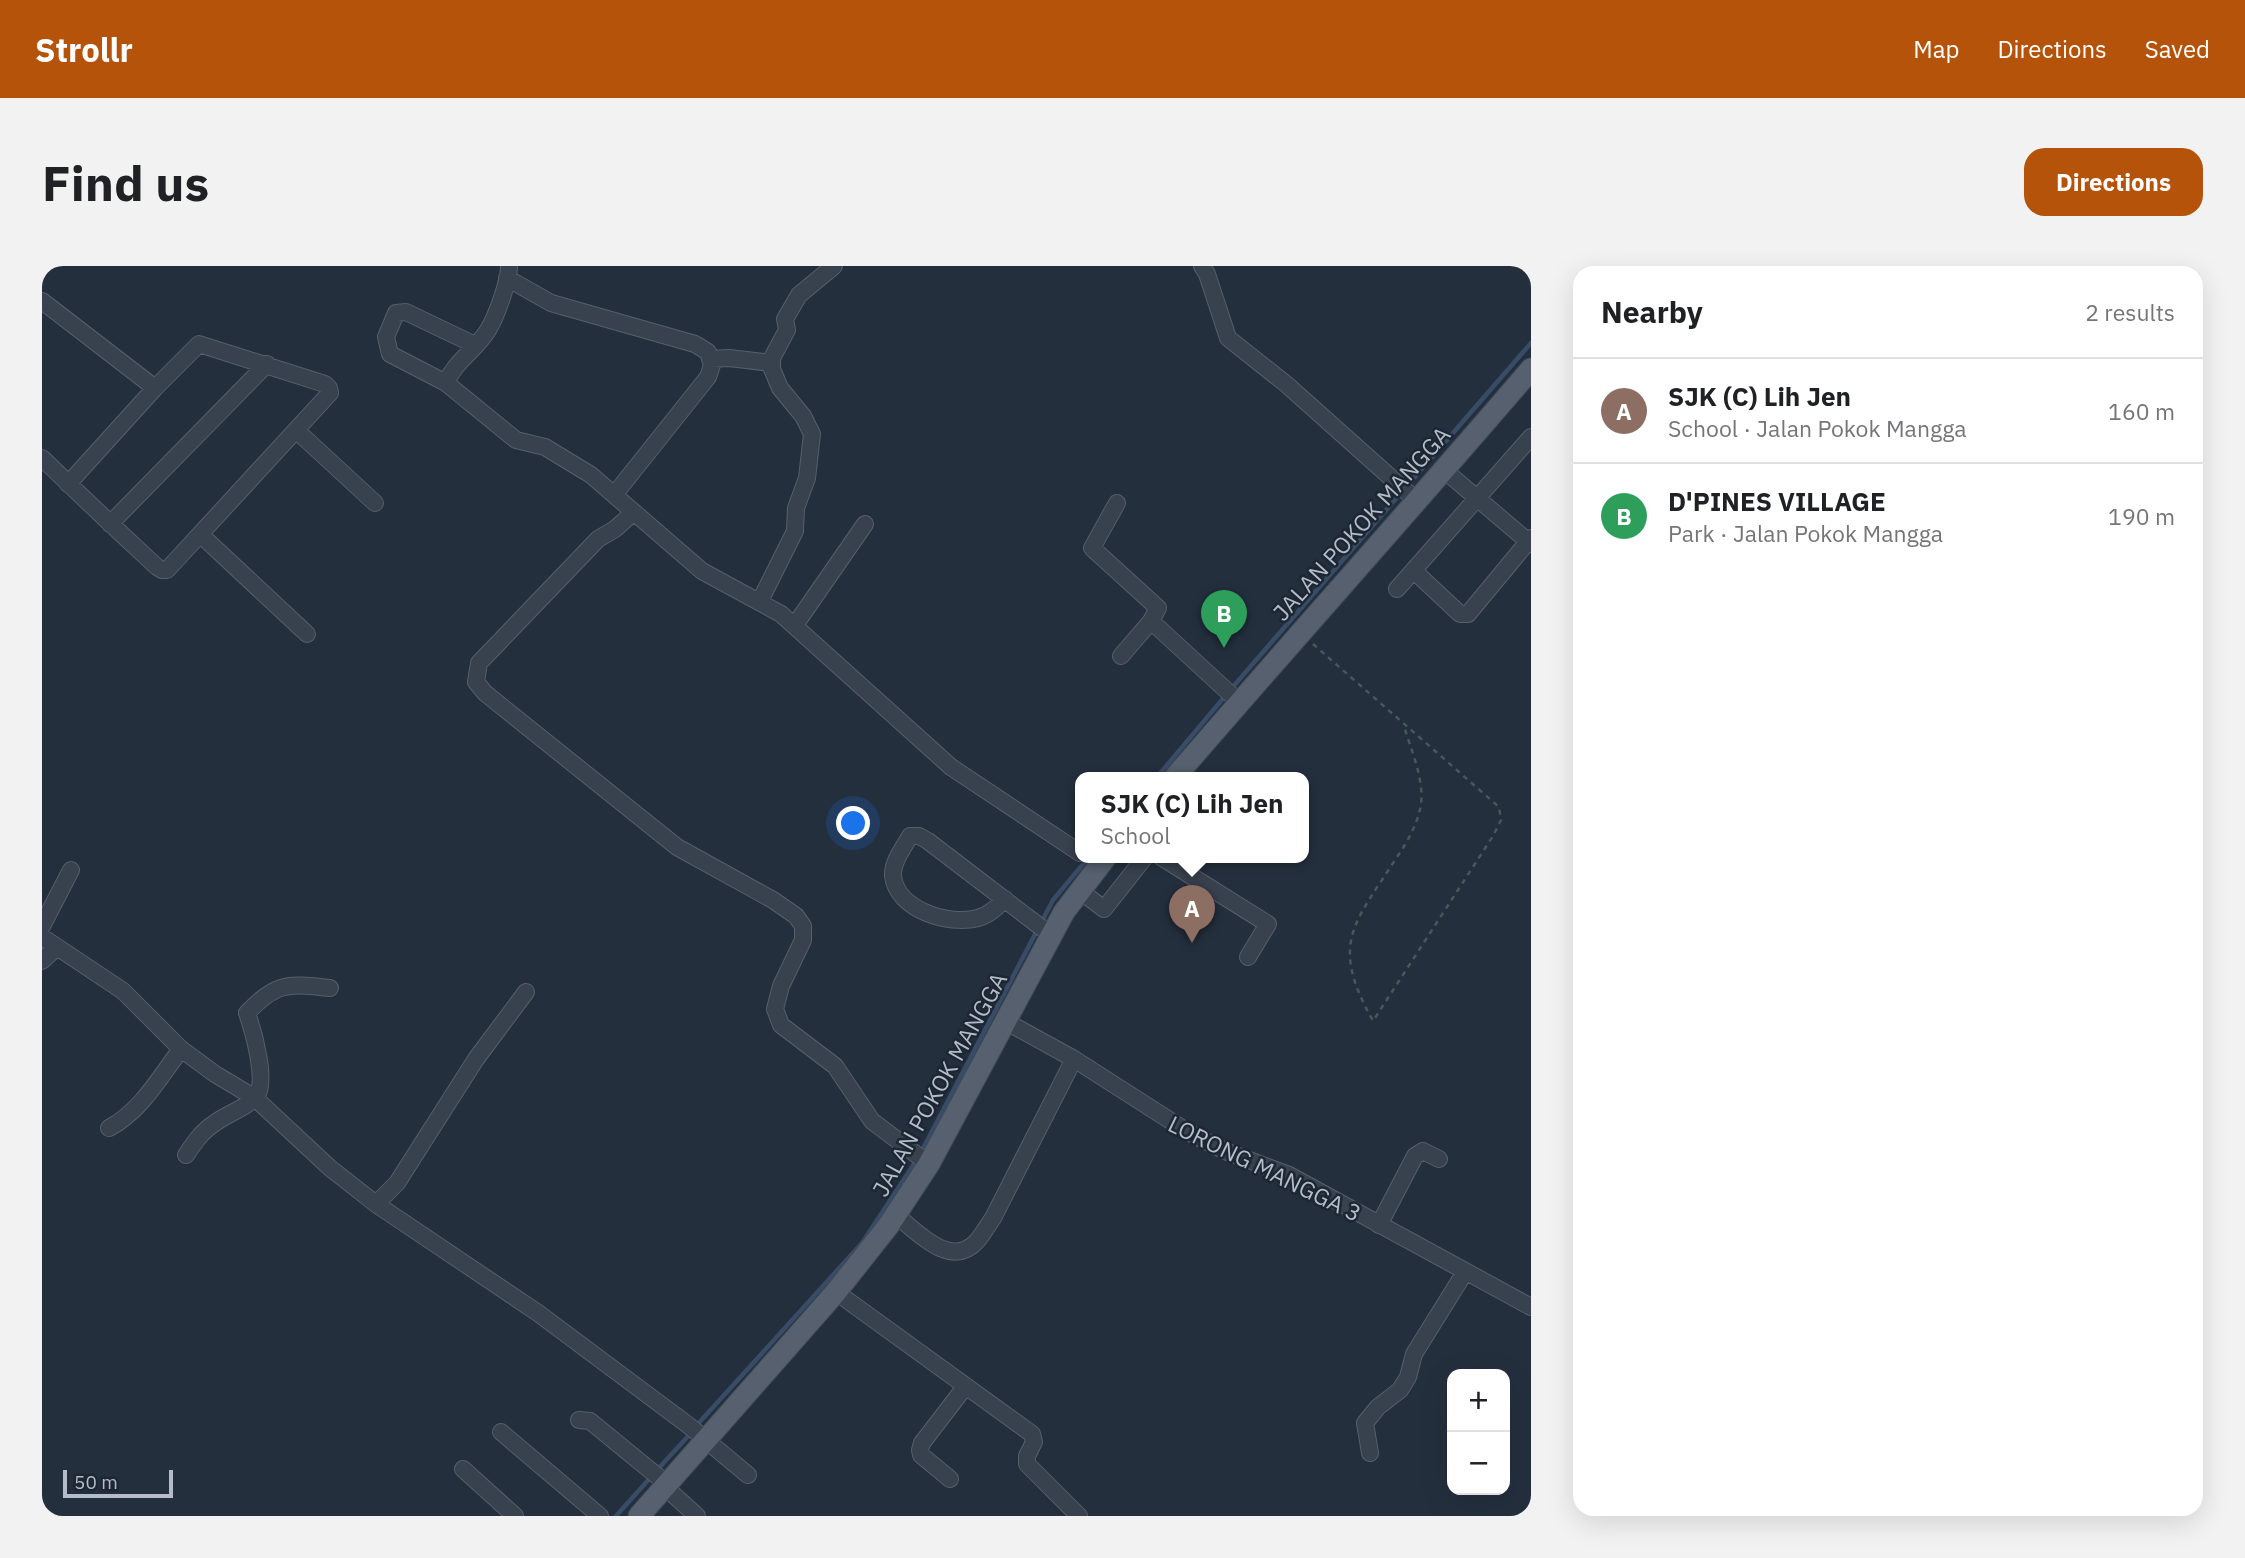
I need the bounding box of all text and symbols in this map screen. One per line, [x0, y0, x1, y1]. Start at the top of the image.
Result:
text: Strollr [35, 28, 133, 71]
text: Map [1913, 33, 1959, 65]
text: Directions [1997, 33, 2107, 65]
text: Saved [2145, 33, 2210, 65]
button: Directions [2024, 148, 2203, 216]
text: Find us [42, 151, 209, 214]
text: Nearby [1601, 292, 1703, 331]
text: 2 results [2085, 297, 2175, 327]
text: SJK (C) Lih Jen [1668, 379, 1851, 413]
text: A [1616, 396, 1632, 426]
text: 160 m [2108, 396, 2175, 426]
text: School · Jalan Pokok Mangga [1668, 413, 1967, 443]
street label: JALAN POKOK MANGGA [1266, 419, 1457, 627]
text: D'PINES VILLAGE [1668, 484, 1886, 518]
text: B [1616, 501, 1632, 531]
text: 190 m [2108, 501, 2175, 531]
text: Park · Jalan Pokok Mangga [1668, 518, 1943, 548]
pin: B [1201, 590, 1247, 648]
popup [1075, 772, 1309, 863]
text: SJK (C) Lih Jen [1100, 786, 1284, 820]
your location [836, 806, 870, 840]
text: School [1100, 820, 1170, 850]
pin: A [1169, 885, 1215, 943]
street label: JALAN POKOK MANGGA [865, 966, 1013, 1201]
street label: LORONG MANGGA 3 [1164, 1108, 1366, 1228]
map controls [1447, 1369, 1510, 1495]
button: + [1447, 1369, 1510, 1432]
button: − [1447, 1432, 1510, 1495]
scale bar [63, 1467, 173, 1499]
text: 50 m [74, 1470, 118, 1494]

